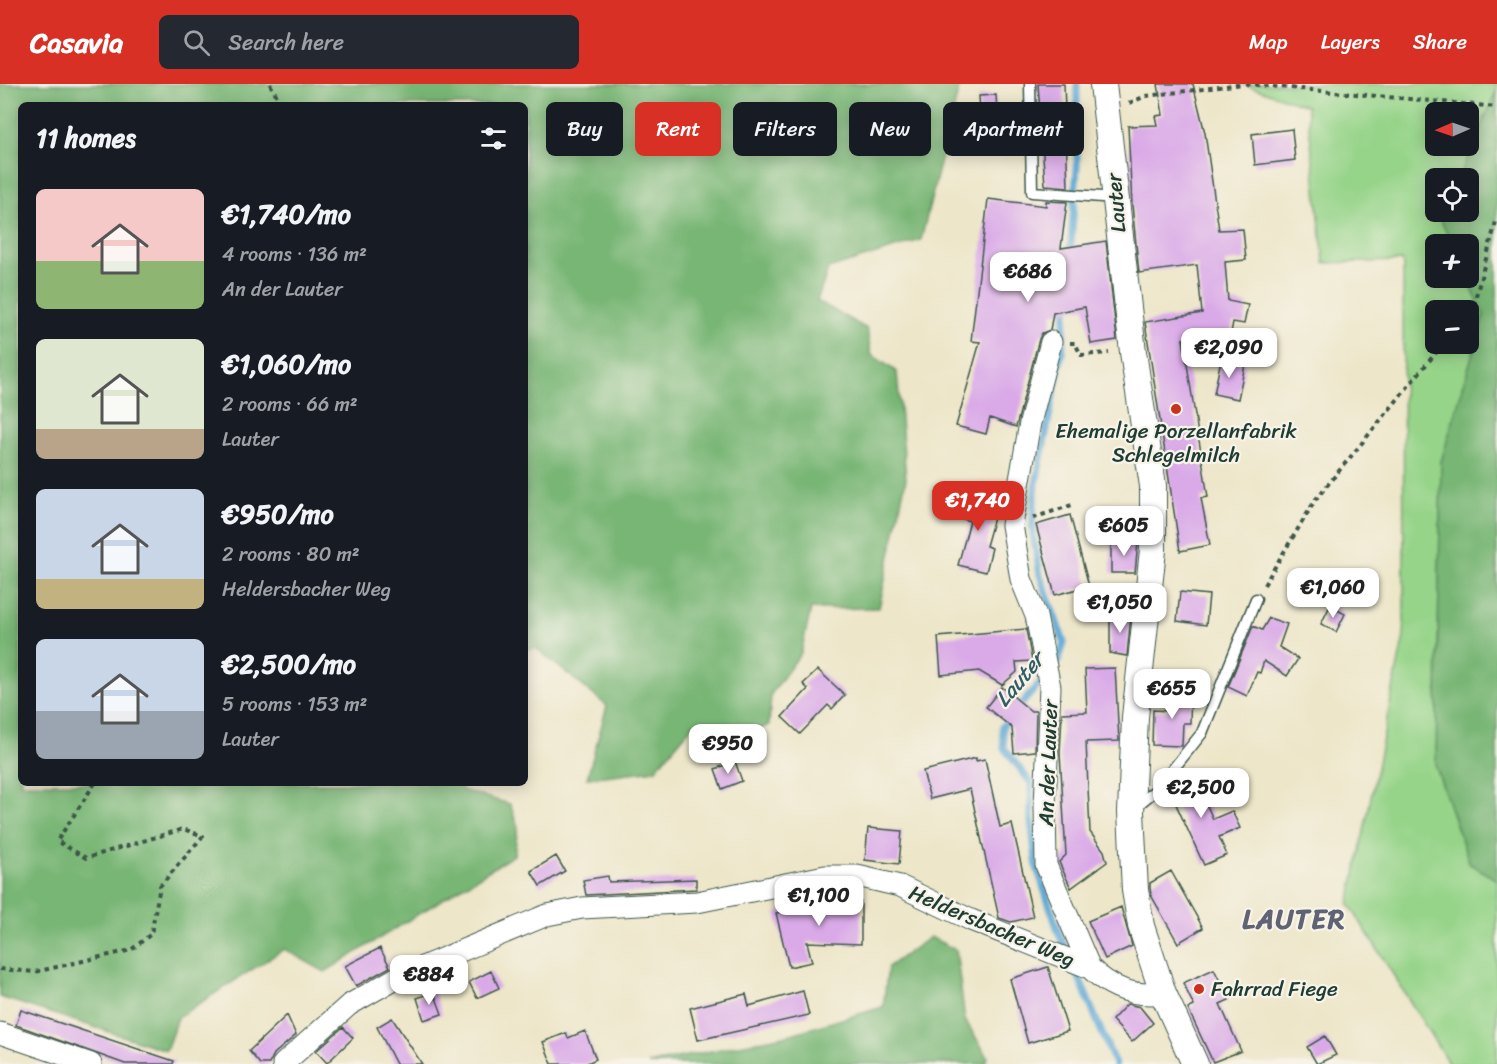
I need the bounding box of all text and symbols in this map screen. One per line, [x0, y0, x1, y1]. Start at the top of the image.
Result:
search box [159, 15, 579, 69]
text: Casavia [30, 18, 123, 67]
text: Search here [228, 23, 344, 62]
text: Map [1249, 23, 1288, 61]
text: Layers [1321, 23, 1380, 61]
text: Share [1413, 23, 1467, 61]
icon: search [180, 26, 213, 59]
chip: Buy [546, 102, 623, 156]
chip: Rent [635, 102, 721, 156]
chip: Filters [733, 102, 837, 156]
chip: New [849, 102, 931, 156]
chip: Apartment [943, 102, 1084, 156]
north arrow [1425, 102, 1479, 156]
map controls [1425, 102, 1479, 354]
text: 11 homes [36, 115, 136, 161]
icon: filters [477, 122, 510, 155]
button: locate [1425, 168, 1479, 222]
street label: Lauter [1094, 170, 1138, 234]
text: €1,740/mo [222, 191, 351, 237]
icon: home [84, 213, 156, 285]
button: + [1425, 234, 1479, 288]
text: 4 rooms · 136 m² [222, 237, 367, 272]
pin: €686 [992, 252, 1064, 303]
text: €686 [1004, 254, 1052, 289]
text: An der Lauter [222, 272, 343, 307]
button: − [1425, 300, 1479, 354]
pin: €2,090 [1180, 328, 1278, 379]
text: €2,090 [1195, 330, 1263, 365]
text: €1,060/mo [222, 341, 351, 387]
icon: home [84, 363, 156, 435]
text: 2 rooms · 66 m² [222, 387, 358, 422]
marker: Ehemalige Porzellanfabrik Schlegelmilch [1169, 402, 1183, 416]
place label: Ehemalige Porzellanfabrik Schlegelmilch [1055, 412, 1298, 474]
text: Lauter [222, 422, 279, 457]
pin: €1,740 [929, 481, 1027, 532]
text: €1,740 [946, 483, 1010, 518]
text: €950/mo [222, 491, 334, 537]
pin: €605 [1088, 506, 1160, 557]
text: €605 [1099, 508, 1149, 543]
icon: home [84, 513, 156, 585]
text: 2 rooms · 80 m² [222, 537, 360, 572]
pin: €1,060 [1284, 568, 1382, 619]
text: €1,060 [1301, 570, 1365, 605]
text: Heldersbacher Weg [222, 572, 391, 607]
pin: €1,050 [1071, 583, 1169, 634]
text: €1,050 [1088, 585, 1152, 620]
water label: Lauter [984, 640, 1057, 716]
text: €2,500/mo [222, 641, 356, 687]
icon: home [84, 663, 156, 735]
pin: €655 [1136, 669, 1208, 720]
text: €655 [1147, 671, 1197, 706]
text: 5 rooms · 153 m² [222, 687, 367, 722]
street label: An der Lauter [1027, 698, 1069, 828]
text: Lauter [222, 722, 279, 757]
pin: €950 [692, 724, 764, 775]
text: €950 [703, 726, 753, 761]
pin: €2,500 [1152, 768, 1250, 819]
text: €2,500 [1167, 770, 1235, 805]
street label: Heldersbacher Weg [903, 874, 1081, 978]
pin: €1,100 [770, 876, 868, 927]
text: €1,100 [788, 878, 850, 913]
district label: LAUTER [1242, 895, 1346, 943]
pin: €884 [393, 955, 465, 1006]
text: €884 [404, 957, 454, 992]
place label: Fahrrad Fiege [1211, 970, 1338, 1008]
marker: Fahrrad Fiege [1192, 982, 1206, 996]

